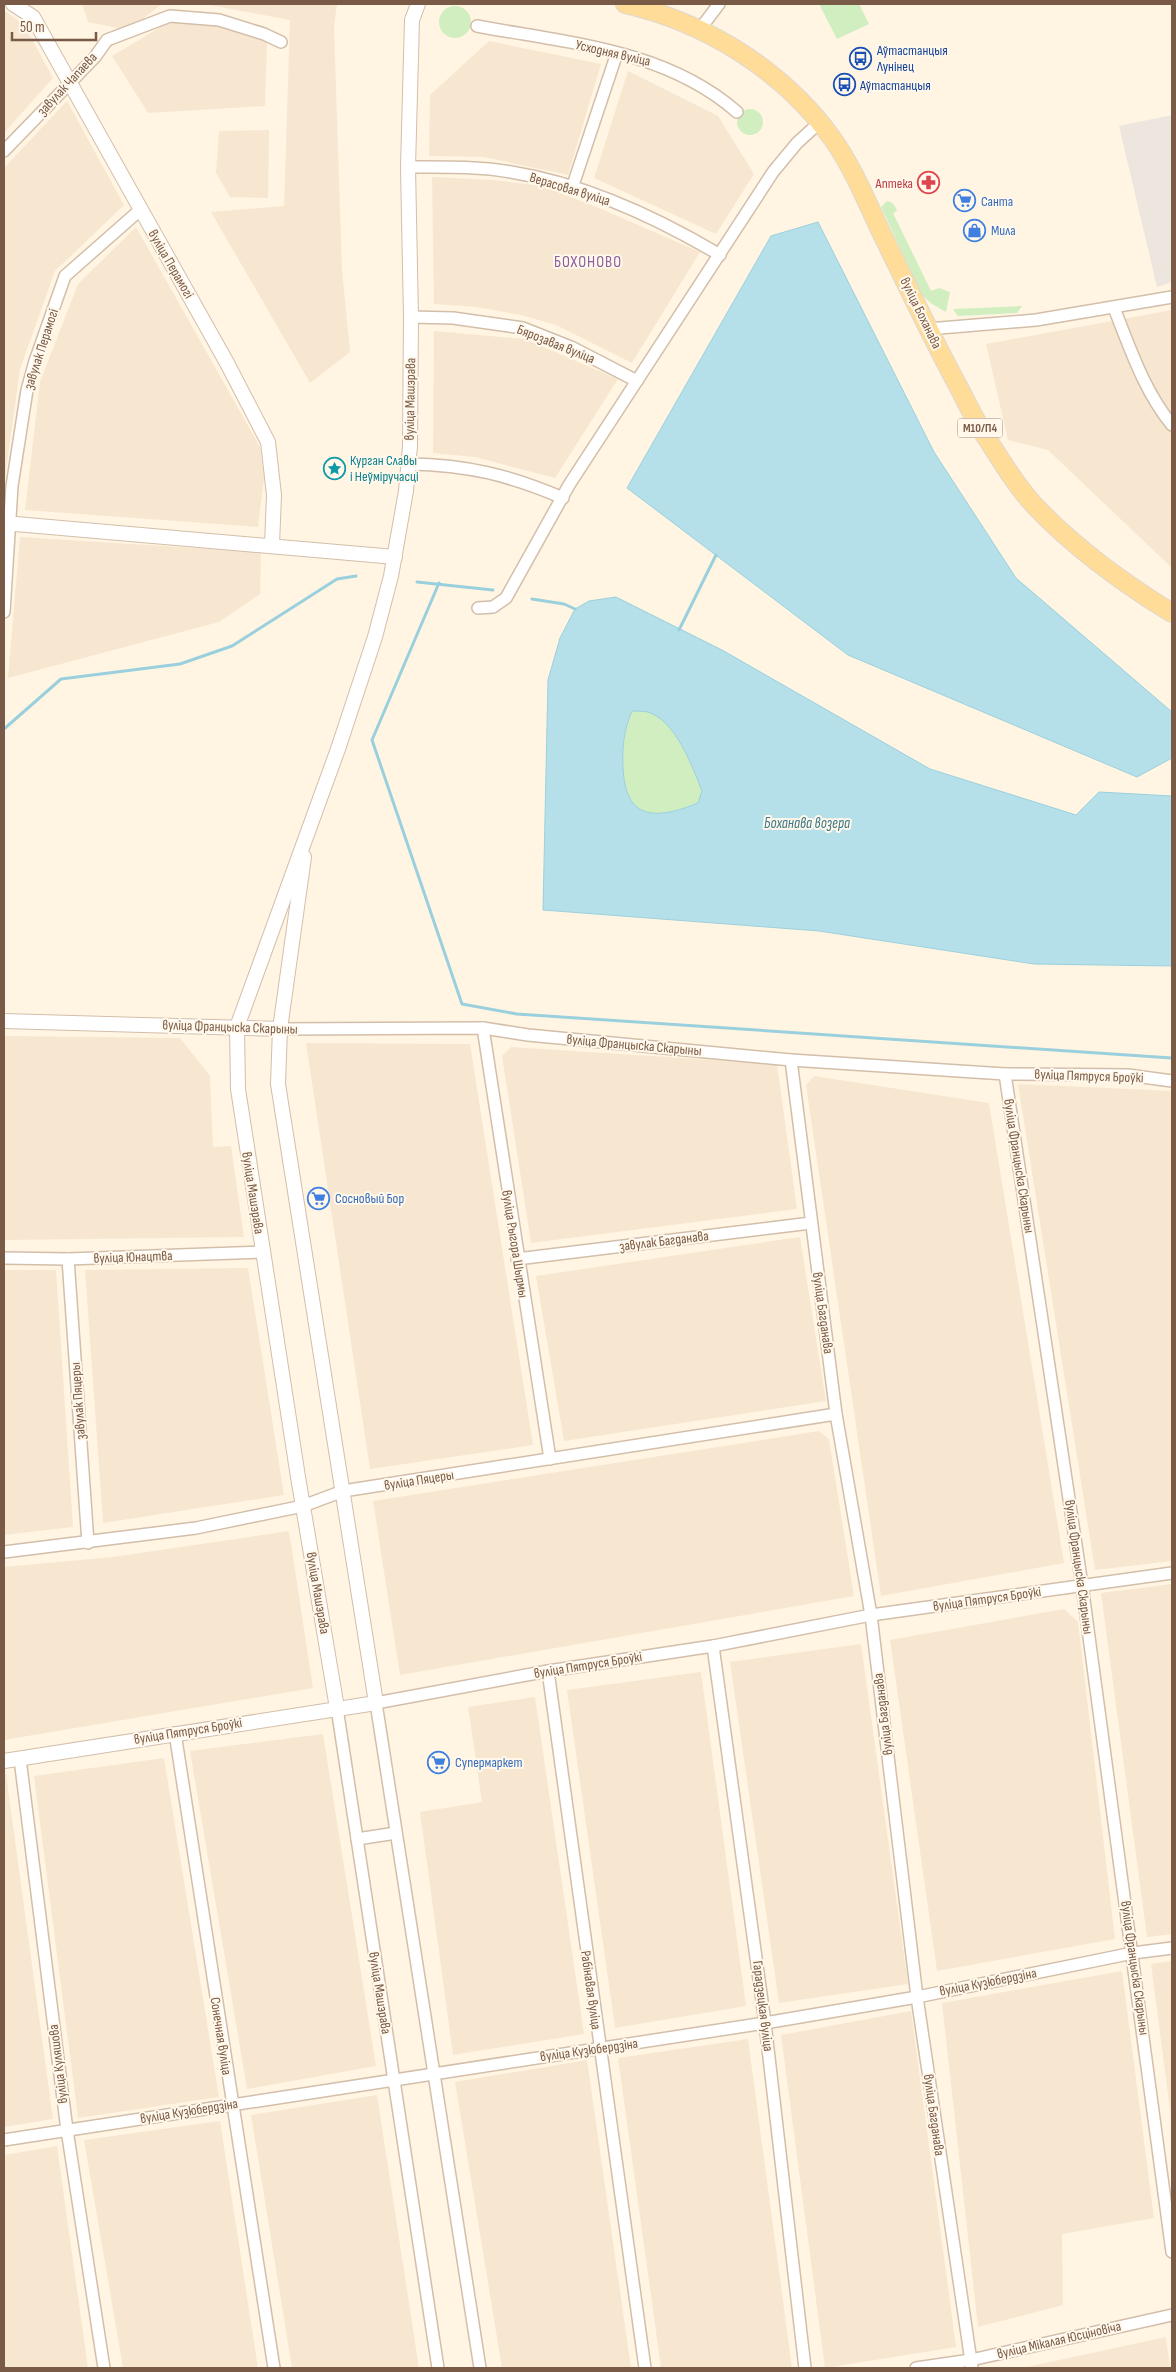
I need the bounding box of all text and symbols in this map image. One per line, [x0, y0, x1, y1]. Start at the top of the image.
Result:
scale bar [12, 10, 96, 42]
text: 50 m [20, 18, 45, 37]
street label: Усходняя вуліца [574, 36, 652, 70]
place label: Аўтастанцыя Лунінец [876, 42, 948, 75]
bus stop icon: Аўтастанцыя Лунінец [849, 46, 873, 70]
street label: завулак Чапаева [34, 49, 100, 119]
bus stop icon: Аўтастанцыя [832, 73, 856, 97]
place label: Аўтастанцыя [859, 77, 931, 94]
street label: Верасовая вуліца [528, 169, 612, 209]
pharmacy icon: Аптека [917, 171, 941, 195]
place label: Аптека [875, 175, 913, 192]
supermarket icon: Санта [953, 189, 977, 213]
place label: Санта [981, 193, 1013, 210]
shop icon: Мила [963, 218, 987, 242]
place label: Мила [991, 222, 1016, 239]
street label: вуліца Перамогі [145, 227, 197, 301]
district label: БОХОНОВО [554, 253, 622, 272]
street label: вуліца Боханава [896, 275, 946, 351]
street label: завулак Перамогі [20, 306, 62, 392]
street label: Бярозавая вуліца [515, 321, 597, 367]
street label: вуліца Машэрава [401, 358, 419, 440]
road number: М10/П4 [958, 418, 1002, 438]
place label: Курган Славы і Неўміручасці [350, 452, 419, 485]
place icon: Курган Славы і Неўміручасці [322, 456, 346, 480]
water label: Боханава возера [764, 814, 850, 833]
street label: вуліца Францыска Скарыны [162, 1016, 298, 1038]
street label: вуліца Францыска Скарыны [566, 1031, 702, 1059]
street label: вуліца Пятруся Броўкі [1034, 1066, 1144, 1086]
street label: вуліца Францыска Скарыны [1000, 1098, 1038, 1234]
street label: вуліца Машэрава [238, 1151, 268, 1235]
supermarket icon: Сосновый Бор [307, 1186, 331, 1210]
street label: вуліца Рыгора Шырмы [498, 1189, 532, 1299]
place label: Сосновый Бор [335, 1190, 404, 1207]
street label: завулак Багданава [618, 1227, 710, 1255]
street label: вуліца Юнацтва [93, 1247, 173, 1267]
street label: вуліца Багданава [809, 1271, 837, 1355]
street label: завулак Пяцеры [67, 1362, 89, 1440]
street label: вуліца Пяцеры [383, 1466, 455, 1494]
street label: вуліца Францыска Скарыны [1061, 1499, 1097, 1635]
street label: вуліца Машэрава [302, 1551, 334, 1635]
street label: вуліца Пятруся Броўкі [932, 1583, 1042, 1615]
street label: вуліца Пятруся Броўкі [533, 1648, 643, 1682]
street label: вуліца Багданава [870, 1672, 896, 1756]
street label: вуліца Пятруся Броўкі [133, 1714, 243, 1748]
supermarket icon: Супермаркет [427, 1750, 451, 1774]
place label: Супермаркет [455, 1754, 522, 1771]
street label: вуліца Францыска Скарыны [1117, 1900, 1153, 2036]
street label: Рабінавая вуліца [577, 1949, 605, 2031]
street label: вуліца Машэрава [365, 1951, 395, 2035]
street label: Гарадзецкая вуліца [749, 1960, 777, 2052]
street label: вуліца Кузюбердзіна [938, 1964, 1038, 2000]
street label: Сонечная вуліца [206, 1996, 236, 2076]
street label: вуліца Куляшова [45, 2023, 71, 2105]
street label: вуліца Кузюбердзіна [539, 2035, 639, 2065]
street label: вуліца Багданава [920, 2073, 948, 2157]
street label: вуліца Кузюбердзіна [139, 2095, 239, 2127]
street label: вуліца Мікалая Юсціновіча [995, 2317, 1123, 2363]

